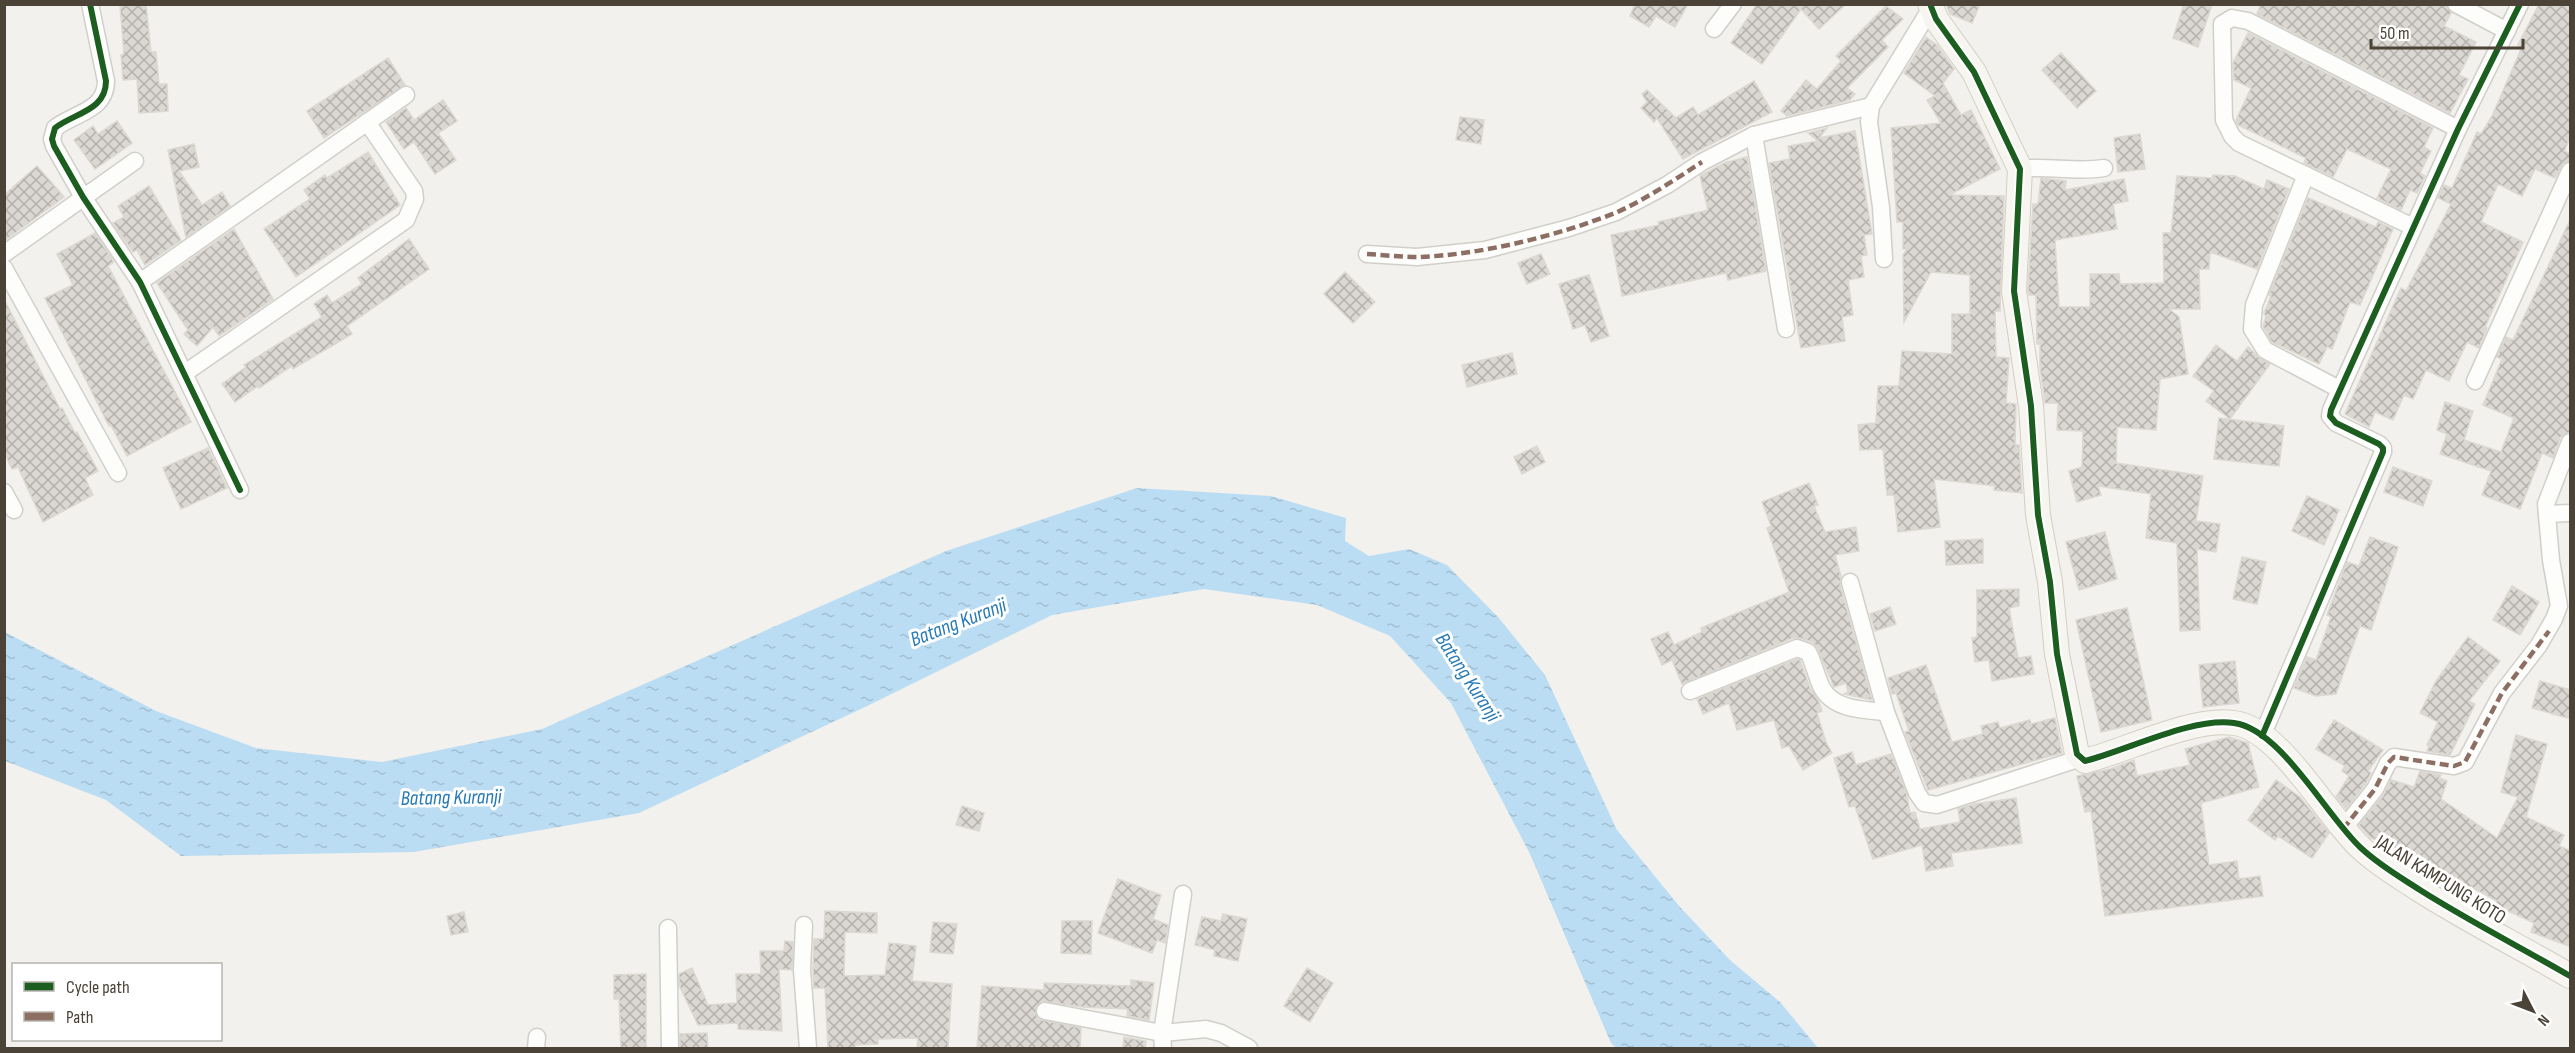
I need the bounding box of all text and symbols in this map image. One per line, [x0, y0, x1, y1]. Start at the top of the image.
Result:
scale bar [2371, 12, 2522, 50]
text: 50 m [2380, 23, 2410, 44]
water label: Batang Kuranji [907, 592, 1011, 652]
water label: Batang Kuranji [1430, 628, 1506, 727]
water label: Batang Kuranji [400, 784, 503, 811]
street label: JALAN KAMPUNG KOTO [2370, 830, 2510, 930]
legend [12, 963, 222, 1041]
text: Cycle path [66, 977, 130, 998]
north arrow [2503, 981, 2563, 1041]
text: Path [66, 1007, 94, 1028]
text: N [2533, 1011, 2553, 1030]

